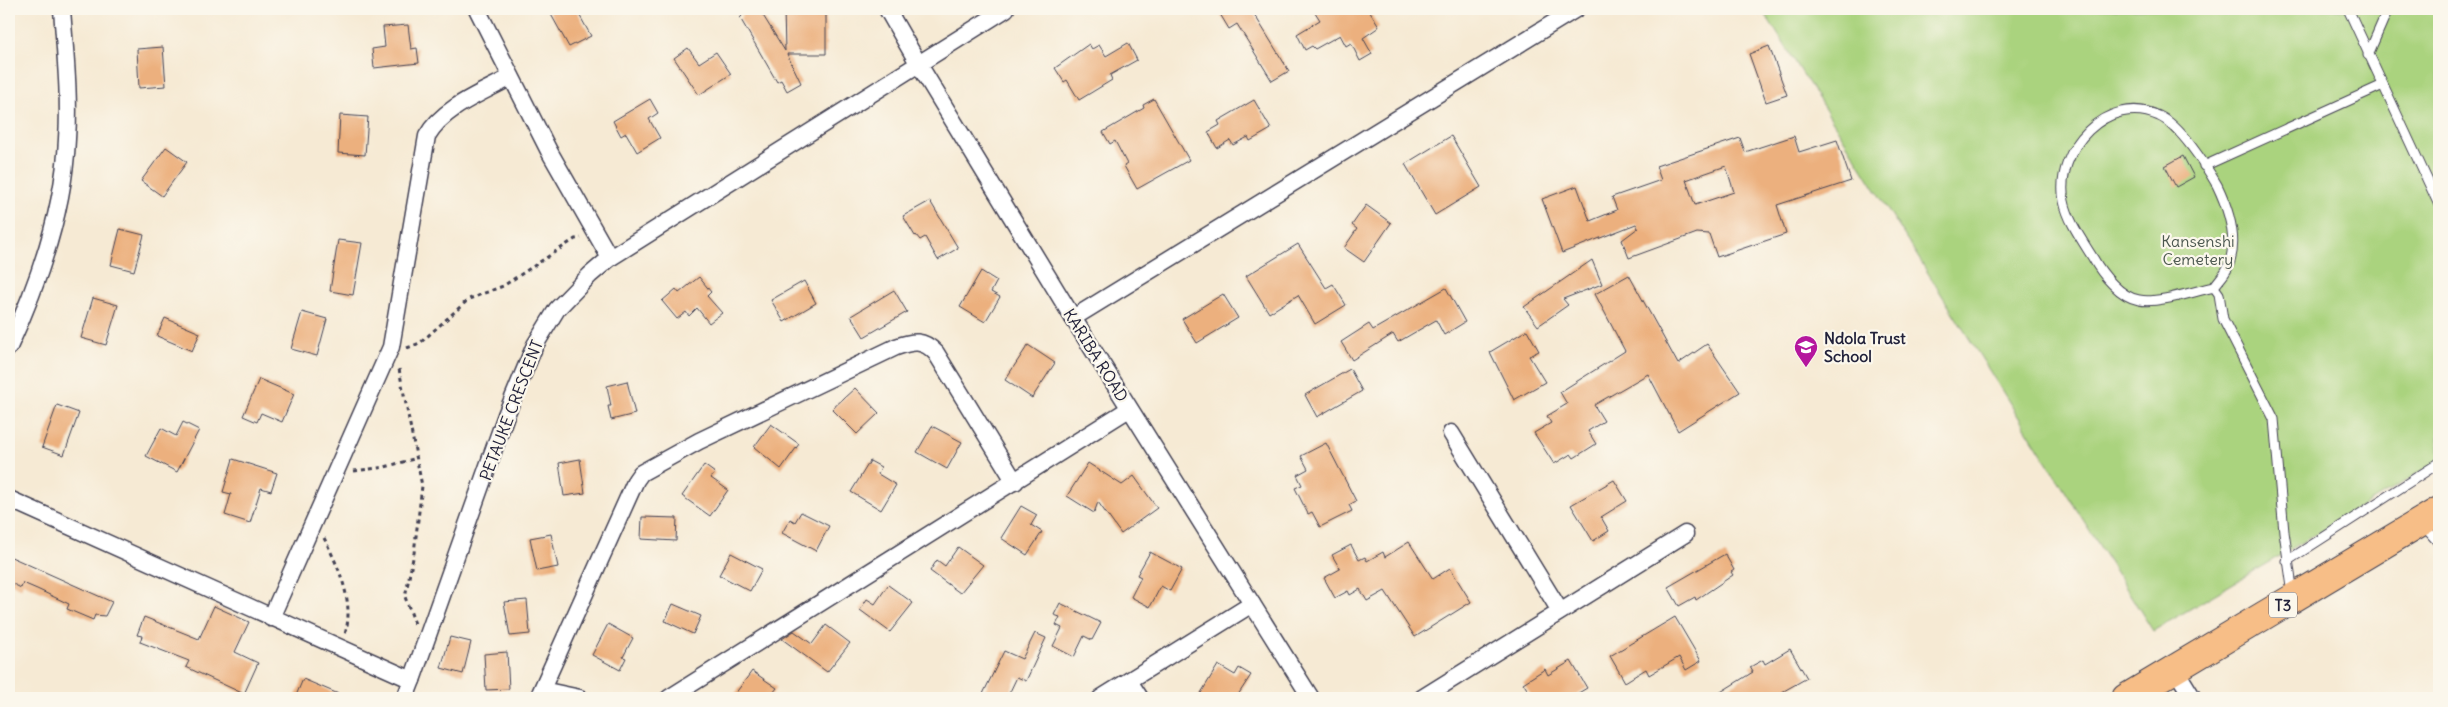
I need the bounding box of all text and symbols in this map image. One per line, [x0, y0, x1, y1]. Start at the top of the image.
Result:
park label: Kansenshi Cemetery [2161, 231, 2235, 269]
street label: KARIBA ROAD [1059, 305, 1133, 405]
place label: Ndola Trust School [1824, 328, 1906, 366]
school or university icon: Ndola Trust School [1793, 334, 1819, 368]
street label: PETAUKE CRESCENT [475, 337, 547, 483]
road number: T3 [2269, 592, 2297, 618]

